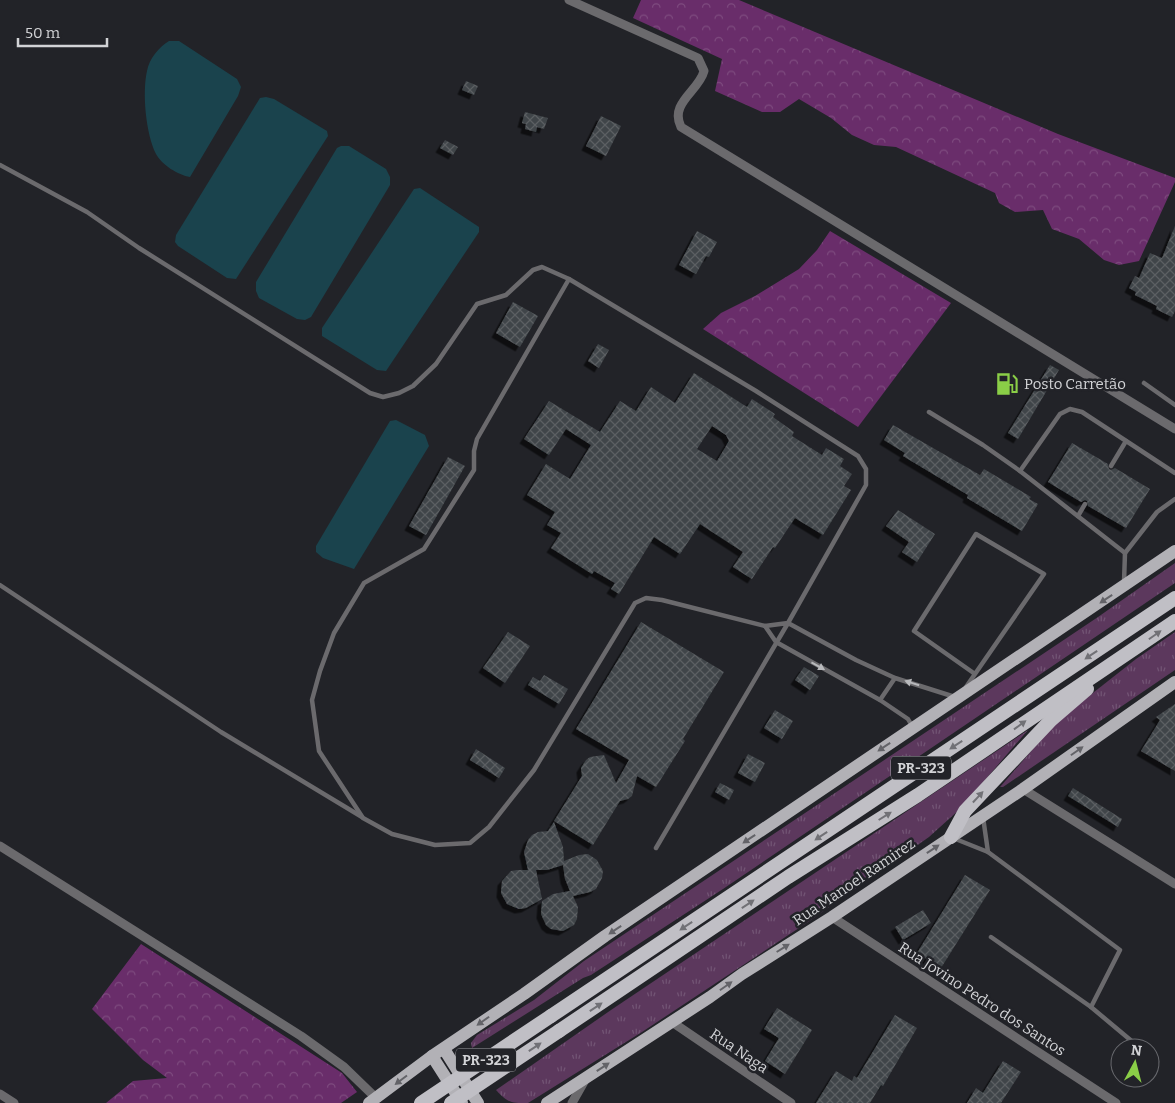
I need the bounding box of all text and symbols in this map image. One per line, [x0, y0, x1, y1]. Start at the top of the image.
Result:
scale bar [18, 15, 106, 47]
text: 50 m [25, 24, 61, 42]
fuel station icon: Posto Carretão [994, 371, 1020, 397]
place label: Posto Carretão [1024, 375, 1126, 393]
one-way arrow [1099, 594, 1113, 604]
one-way arrow [1148, 630, 1162, 640]
one-way arrow [1084, 650, 1098, 660]
one-way arrow [811, 662, 826, 670]
one-way arrow [904, 679, 919, 687]
one-way arrow [1013, 720, 1027, 730]
one-way arrow [949, 740, 962, 749]
one-way arrow [877, 742, 890, 752]
one-way arrow [1070, 746, 1084, 756]
road number: PR-323 [891, 756, 951, 780]
one-way arrow [972, 791, 984, 803]
one-way arrow [879, 811, 892, 821]
one-way arrow [815, 831, 828, 841]
one-way arrow [742, 834, 756, 843]
street label: Rua Manoel Ramirez [790, 834, 918, 930]
one-way arrow [926, 844, 940, 854]
one-way arrow [742, 899, 755, 909]
one-way arrow [679, 921, 693, 931]
one-way arrow [608, 925, 621, 935]
street label: Rua Jovino Pedro dos Santos [895, 938, 1069, 1060]
one-way arrow [777, 944, 790, 953]
one-way arrow [719, 981, 733, 991]
one-way arrow [589, 1002, 603, 1011]
one-way arrow [477, 1016, 490, 1026]
street label: Rua Naga [706, 1025, 772, 1077]
north arrow [1110, 1038, 1160, 1088]
text: N [1130, 1041, 1143, 1060]
one-way arrow [529, 1042, 542, 1052]
road number: PR-323 [456, 1048, 516, 1072]
one-way arrow [596, 1062, 609, 1071]
one-way arrow [395, 1074, 408, 1085]

